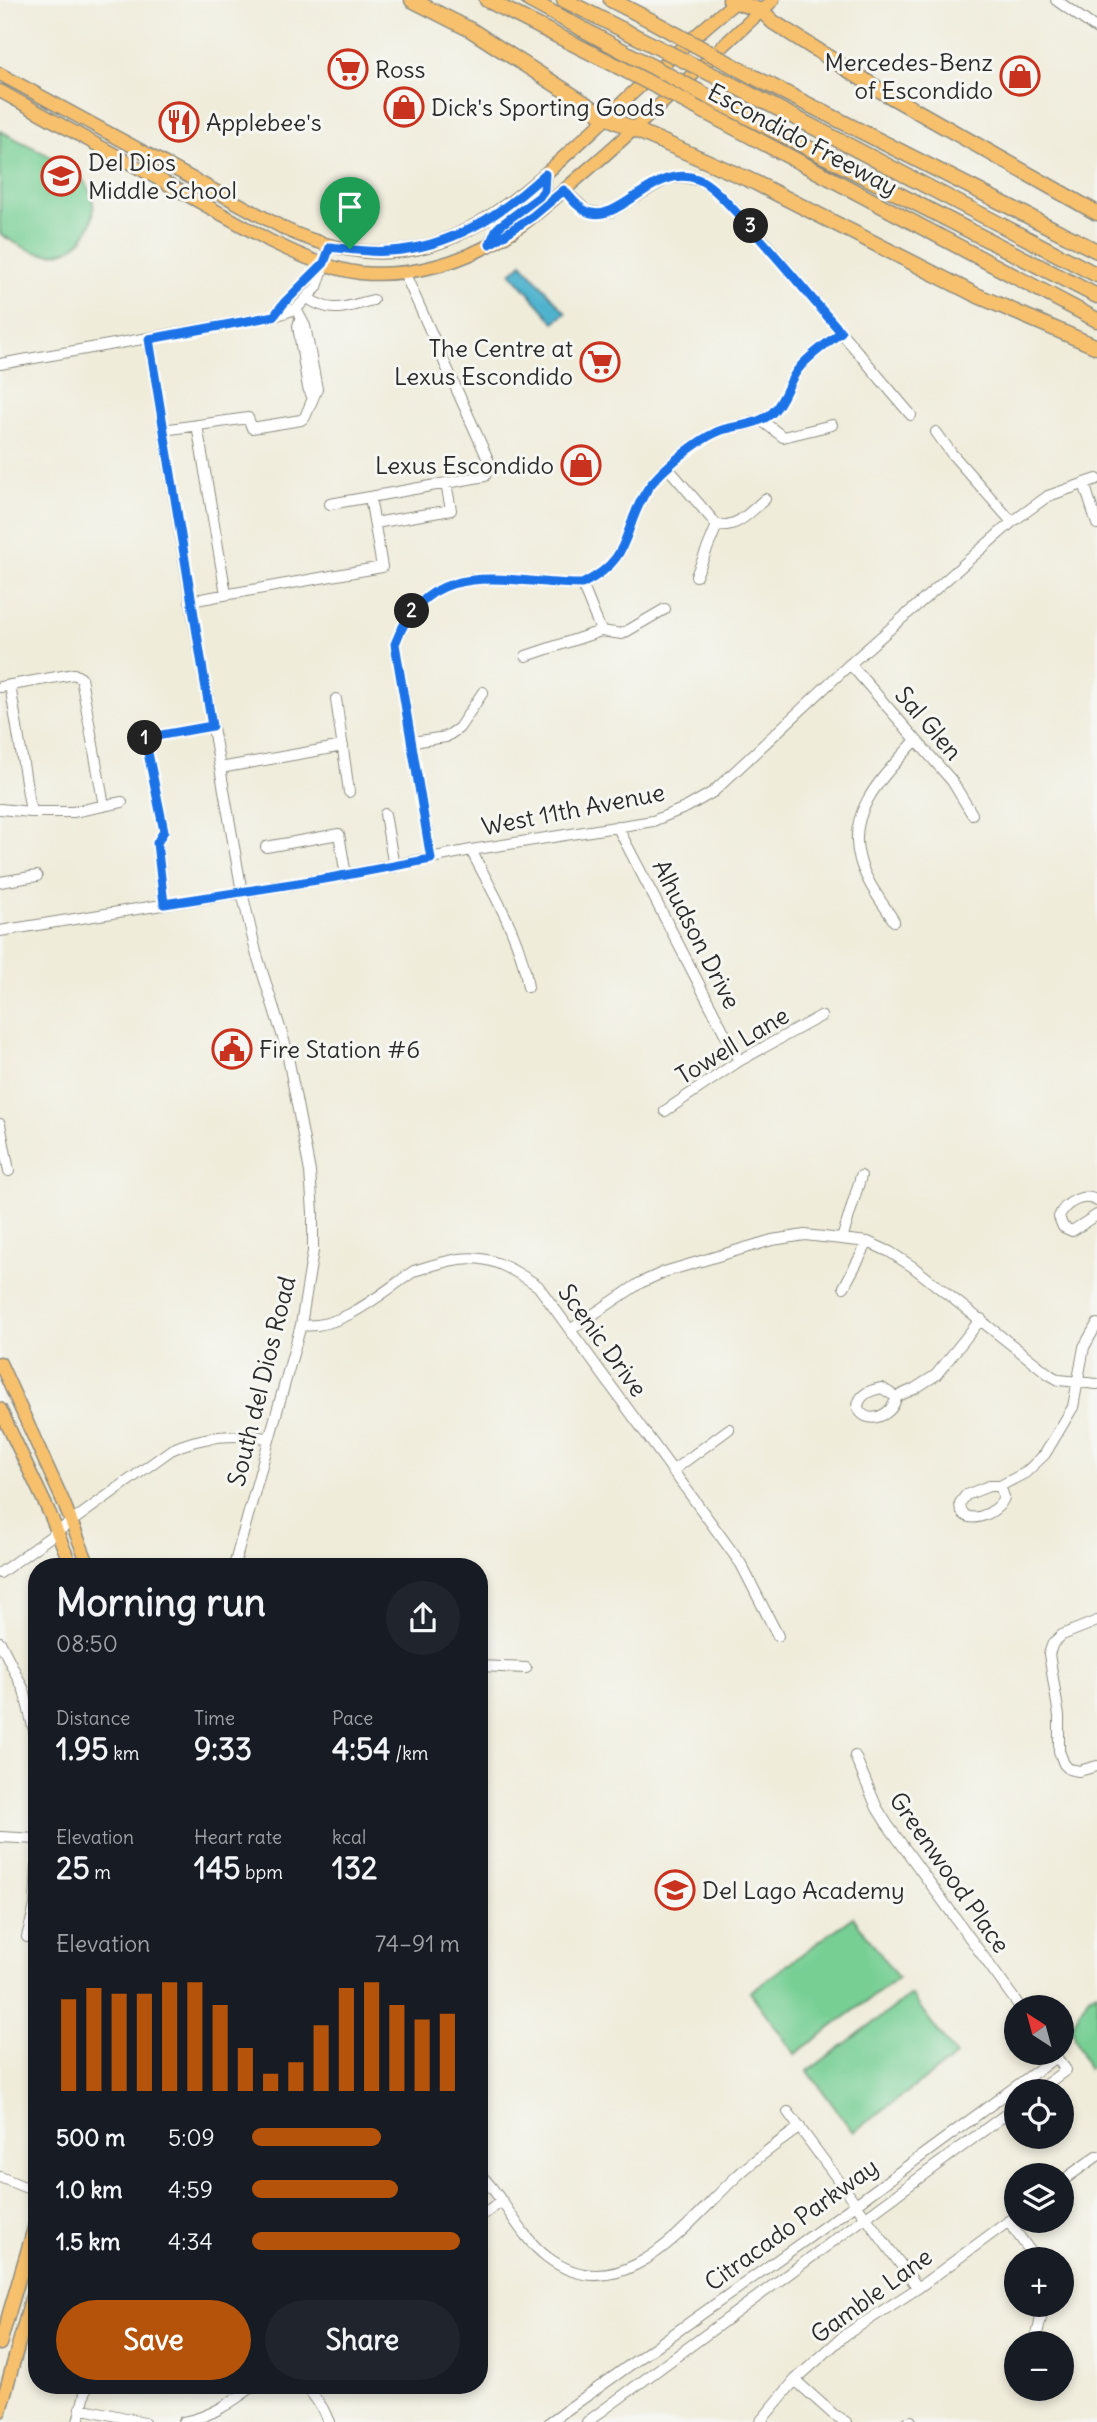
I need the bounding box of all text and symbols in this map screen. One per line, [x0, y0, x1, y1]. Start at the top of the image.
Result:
place label: Mercedes-Benz of Escondido [825, 47, 993, 105]
supermarket icon: Ross [327, 48, 369, 90]
place label: Ross [375, 54, 425, 84]
shop icon: Mercedes-Benz of Escondido [999, 55, 1041, 97]
street label: Escondido Freeway [703, 76, 903, 202]
shop icon: Dick's Sporting Goods [383, 86, 425, 128]
place label: Dick's Sporting Goods [431, 92, 665, 122]
restaurant icon: Applebee's [158, 101, 200, 143]
place label: Applebee's [206, 107, 322, 137]
place label: Del Dios Middle School [88, 147, 237, 205]
school or university icon: Del Dios Middle School [40, 155, 82, 197]
pin [320, 177, 380, 249]
icon: arrive [331, 188, 369, 226]
pin: 3 [734, 208, 768, 244]
text: 3 [745, 213, 756, 237]
place label: The Centre at Lexus Escondido [394, 333, 573, 391]
supermarket icon: The Centre at Lexus Escondido [579, 341, 621, 383]
shop icon: Lexus Escondido [560, 444, 602, 486]
place label: Lexus Escondido [375, 450, 554, 480]
pin: 2 [394, 594, 430, 628]
text: 2 [406, 598, 417, 622]
street label: Sal Glen [889, 680, 969, 766]
pin: 1 [128, 720, 162, 756]
text: 1 [141, 725, 148, 749]
street label: West 11th Avenue [479, 777, 667, 841]
street label: Alhudson Drive [647, 854, 747, 1014]
street label: Towell Lane [670, 1000, 794, 1090]
public building icon: Fire Station #6 [211, 1028, 253, 1070]
place label: Fire Station #6 [259, 1034, 420, 1064]
street label: South del Dios Road [220, 1273, 302, 1489]
street label: Scenic Drive [552, 1278, 654, 1402]
text: Morning run [56, 1579, 266, 1626]
button: share [386, 1581, 460, 1655]
text: 08:50 [56, 1629, 118, 1658]
text: Distance [56, 1706, 130, 1730]
text: Time [194, 1706, 235, 1730]
text: Pace [332, 1706, 373, 1730]
text: 1.95 [56, 1730, 109, 1768]
text: 9:33 [194, 1730, 252, 1768]
text: 4:54 [332, 1730, 391, 1768]
text: km [109, 1741, 140, 1765]
text: /km [391, 1741, 429, 1765]
street label: Greenwood Place [883, 1786, 1017, 1958]
text: Elevation [56, 1825, 134, 1849]
text: Heart rate [194, 1825, 282, 1849]
text: kcal [332, 1825, 366, 1849]
text: 25 [56, 1849, 90, 1887]
text: 145 [194, 1849, 241, 1887]
text: 132 [332, 1849, 377, 1887]
text: m [90, 1860, 111, 1884]
text: bpm [241, 1860, 283, 1884]
school or university icon: Del Lago Academy [654, 1869, 696, 1911]
place label: Del Lago Academy [702, 1875, 905, 1905]
text: Elevation [56, 1929, 150, 1958]
text: 74–91 m [375, 1929, 460, 1958]
north arrow [1004, 1995, 1074, 2065]
map controls [1004, 1995, 1074, 2401]
button: locate [1004, 2079, 1074, 2149]
text: 500 m [56, 2123, 125, 2152]
text: 5:09 [168, 2123, 215, 2152]
street label: Citracado Parkway [698, 2151, 884, 2297]
button: layers [1004, 2163, 1074, 2233]
text: 1.0 km [56, 2175, 122, 2204]
text: 4:59 [168, 2175, 213, 2204]
text: 1.5 km [56, 2227, 121, 2256]
text: 4:34 [168, 2227, 213, 2256]
street label: Gamble Lane [804, 2241, 938, 2349]
button: + [1004, 2247, 1074, 2317]
button: Save [56, 2300, 251, 2380]
button: Share [265, 2300, 460, 2380]
button: − [1004, 2331, 1074, 2401]

